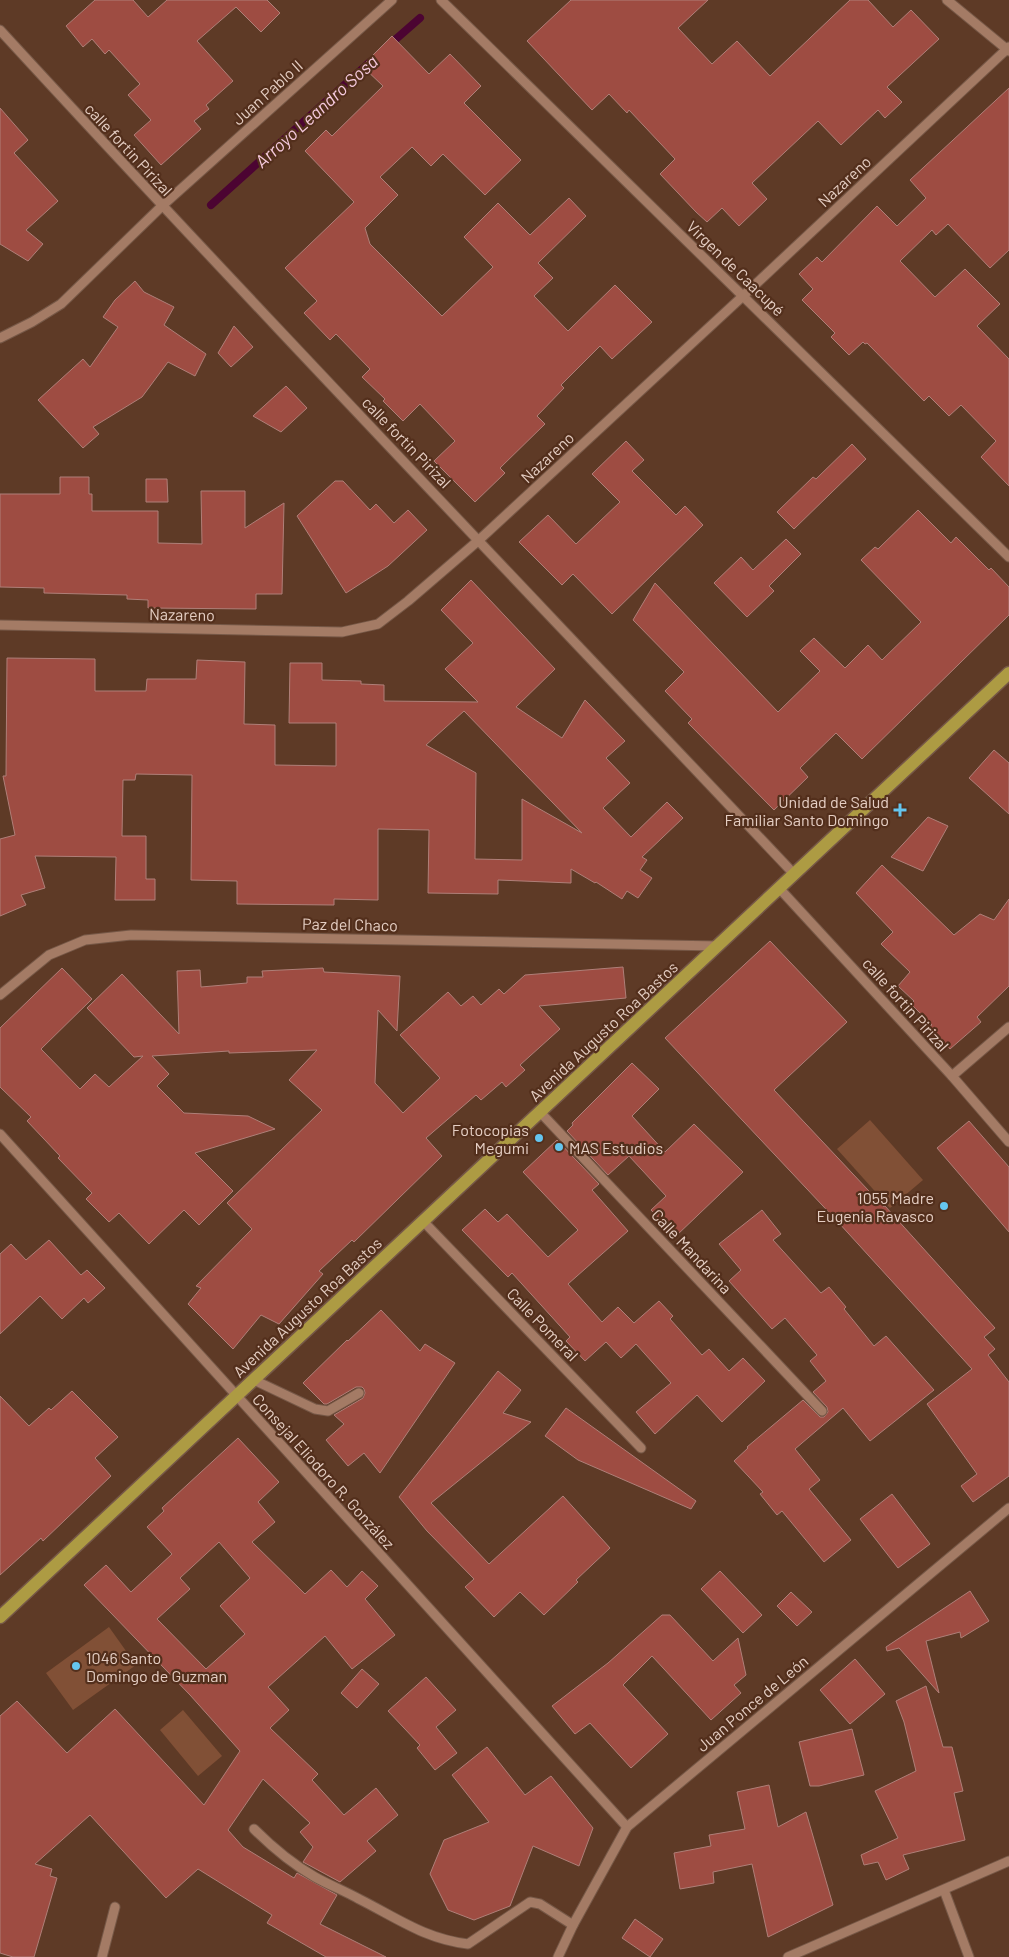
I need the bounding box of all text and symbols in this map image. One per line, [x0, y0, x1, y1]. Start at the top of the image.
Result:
water label: Arroyo Leandro Sosa [250, 50, 382, 172]
street label: Juan Pablo II [228, 55, 306, 129]
street label: calle fortin Pirizal [81, 99, 177, 199]
street label: Nazareno [813, 152, 875, 210]
street label: Virgen de Caacupé [683, 216, 789, 320]
street label: calle fortin Pirizal [359, 392, 455, 492]
street label: Nazareno [516, 428, 578, 486]
street label: Nazareno [149, 604, 215, 624]
place label: Unidad de Salud Familiar Santo Domingo [725, 792, 889, 829]
marker: Unidad de Salud Familiar Santo Domingo [893, 803, 907, 817]
street label: Paz del Chaco [302, 914, 398, 934]
street label: calle fortin Pirizal [859, 953, 953, 1055]
street label: Avenida Augusto Roa Bastos [525, 957, 681, 1105]
place label: Fotocopias Megumi [452, 1120, 529, 1157]
marker: Fotocopias Megumi [533, 1132, 545, 1144]
place label: MAS Estudios [569, 1138, 663, 1157]
marker: MAS Estudios [553, 1141, 565, 1153]
place label: 1055 Madre Eugenia Ravasco [816, 1188, 934, 1225]
marker: 1055 Madre Eugenia Ravasco [938, 1200, 950, 1212]
street label: Calle Mandarina [648, 1205, 736, 1297]
street label: Avenida Augusto Roa Bastos [229, 1233, 385, 1381]
street label: Calle Pomeral [503, 1284, 583, 1364]
street label: Consejal Eliodoro R. González [249, 1389, 399, 1553]
place label: 1046 Santo Domingo de Guzman [86, 1648, 227, 1685]
street label: Juan Ponce de León [692, 1651, 812, 1755]
marker: 1046 Santo Domingo de Guzman [70, 1660, 82, 1672]

